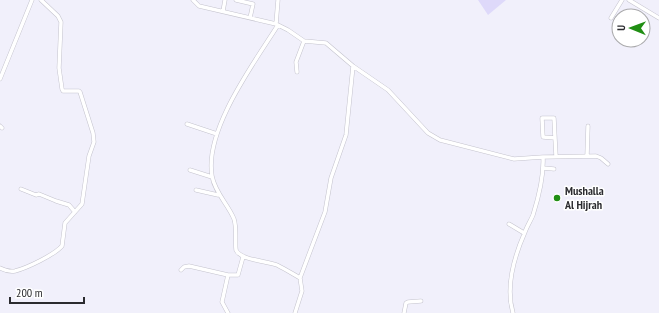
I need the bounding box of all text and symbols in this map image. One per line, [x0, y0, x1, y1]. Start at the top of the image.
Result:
north arrow [611, 8, 651, 48]
text: U [614, 25, 628, 31]
place label: Mushalla Al Hijrah [564, 183, 604, 212]
marker: Mushalla Al Hijrah [552, 193, 562, 203]
scale bar [10, 279, 84, 305]
text: 200 m [16, 285, 43, 300]

